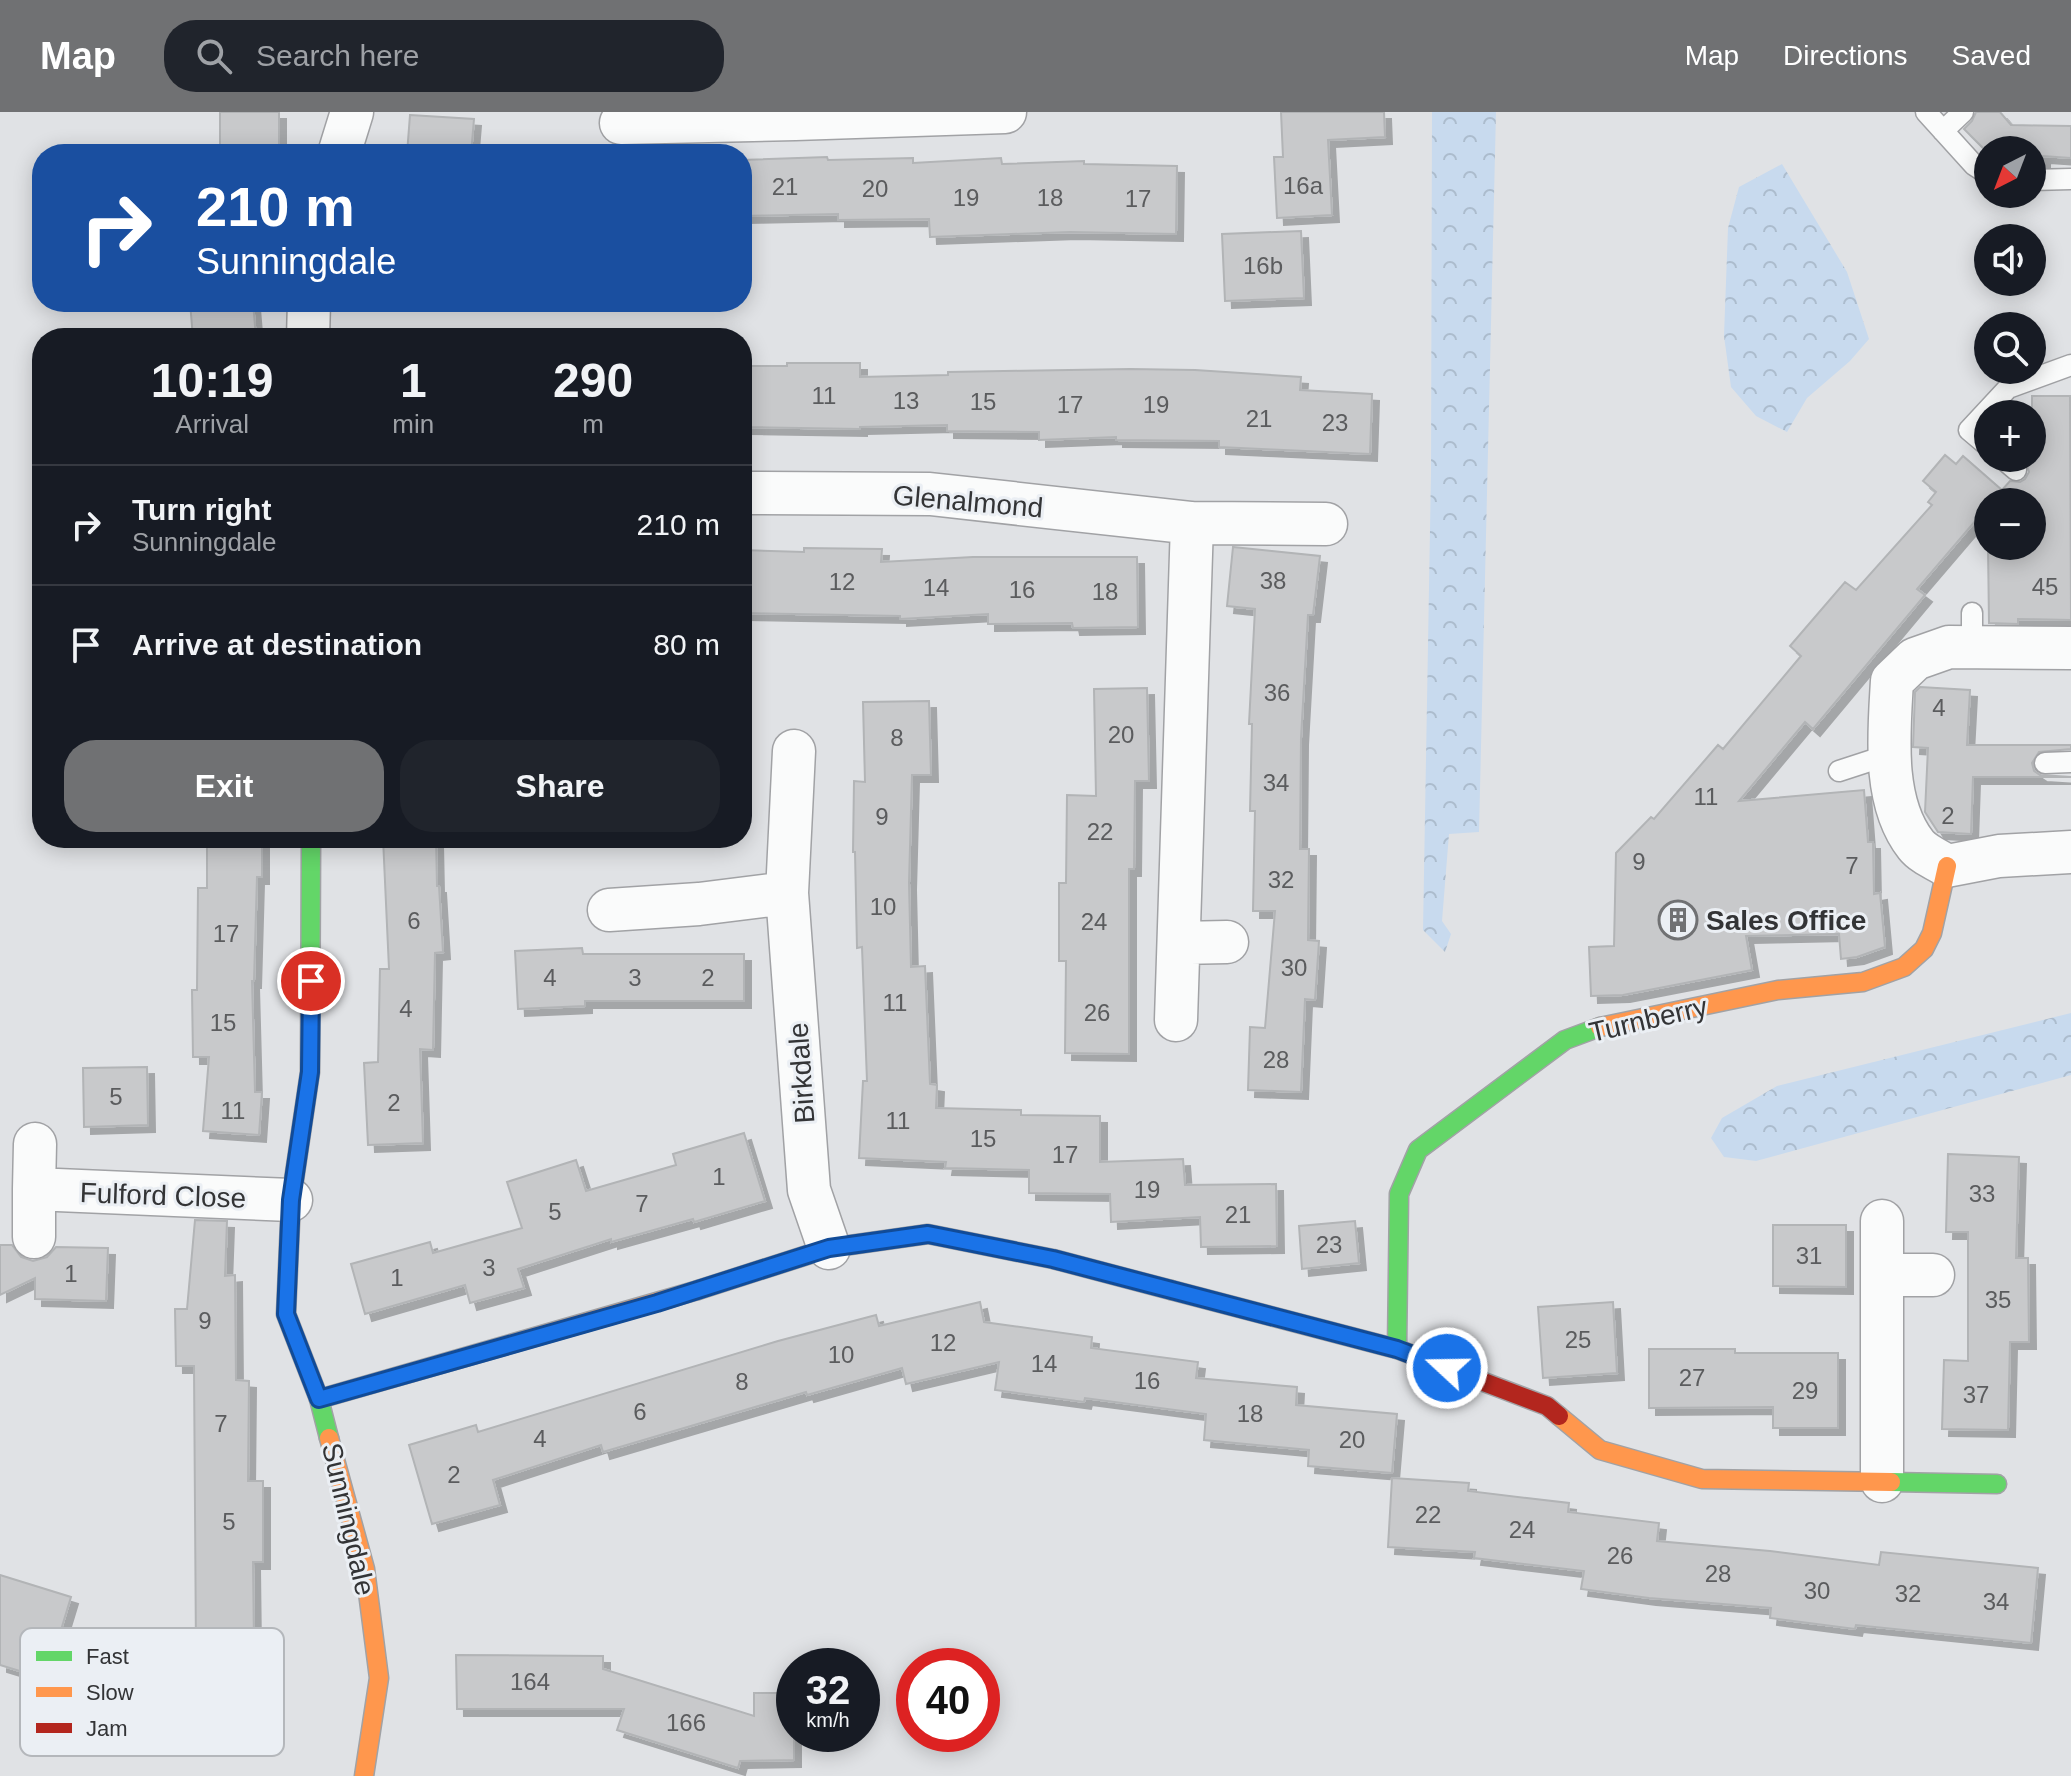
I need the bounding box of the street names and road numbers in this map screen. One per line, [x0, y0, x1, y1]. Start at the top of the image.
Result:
street label: Glenalmond [891, 479, 1045, 524]
street label: Turnberry [1586, 991, 1710, 1048]
street label: Birkdale [783, 1021, 820, 1125]
street label: Fulford Close [79, 1177, 247, 1214]
street label: Sunningdale [316, 1440, 381, 1598]

